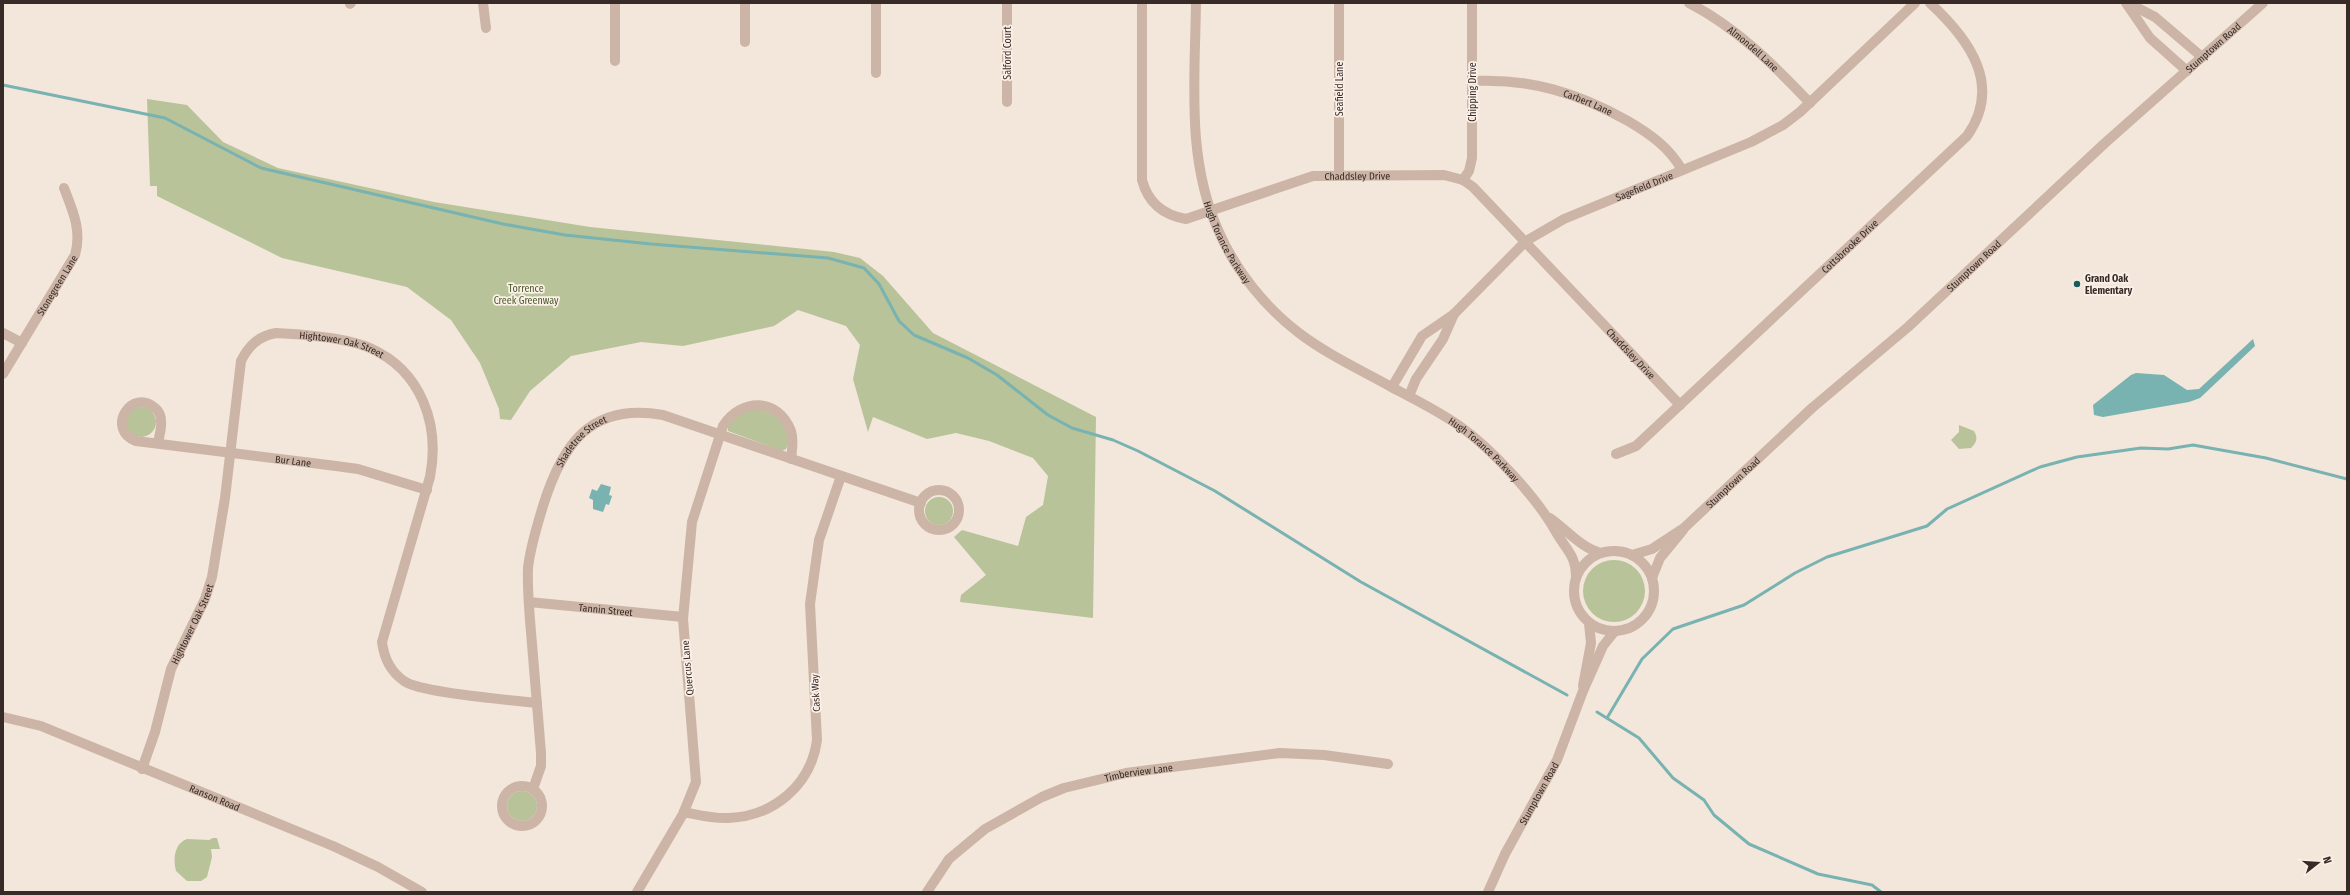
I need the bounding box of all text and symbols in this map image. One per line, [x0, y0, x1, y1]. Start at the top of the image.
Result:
street label: Stumptown Road [2183, 20, 2244, 76]
street label: Almondell Lane [1725, 24, 1781, 75]
street label: Salford Court [1002, 25, 1014, 80]
street label: Seafield Lane [1334, 62, 1346, 116]
street label: Chipping Drive [1467, 62, 1479, 122]
street label: Carbert Lane [1561, 88, 1614, 119]
street label: Chaddsley Drive [1324, 170, 1390, 183]
street label: Sagefield Drive [1614, 170, 1675, 204]
street label: Hugh Torance Parkway [1201, 200, 1253, 287]
street label: Cottsbrooke Drive [1819, 217, 1881, 276]
street label: Stumptown Road [1945, 238, 2004, 295]
street label: Stonegreen Lane [35, 253, 81, 318]
place label: Grand Oak Elementary [2085, 273, 2132, 297]
marker: Grand Oak Elementary [2072, 279, 2082, 289]
park label: Torrence Creek Greenway [494, 283, 559, 307]
street label: Chaddsley Drive [1603, 326, 1657, 382]
street label: Hightower Oak Street [299, 329, 387, 361]
street label: Shadetree Street [554, 413, 609, 469]
street label: Hugh Torance Parkway [1446, 415, 1522, 485]
street label: Bur Lane [274, 453, 312, 470]
street label: Stumptown Road [1704, 455, 1763, 511]
street label: Hightower Oak Street [169, 582, 217, 666]
street label: Tannin Street [578, 602, 634, 619]
street label: Quercus Lane [680, 640, 696, 696]
street label: Cask Way [809, 673, 823, 712]
street label: Stumptown Road [1517, 760, 1562, 827]
street label: Timberview Lane [1103, 762, 1174, 785]
street label: Ranson Road [187, 783, 241, 814]
north arrow [2298, 843, 2338, 883]
text: N [2320, 855, 2334, 865]

